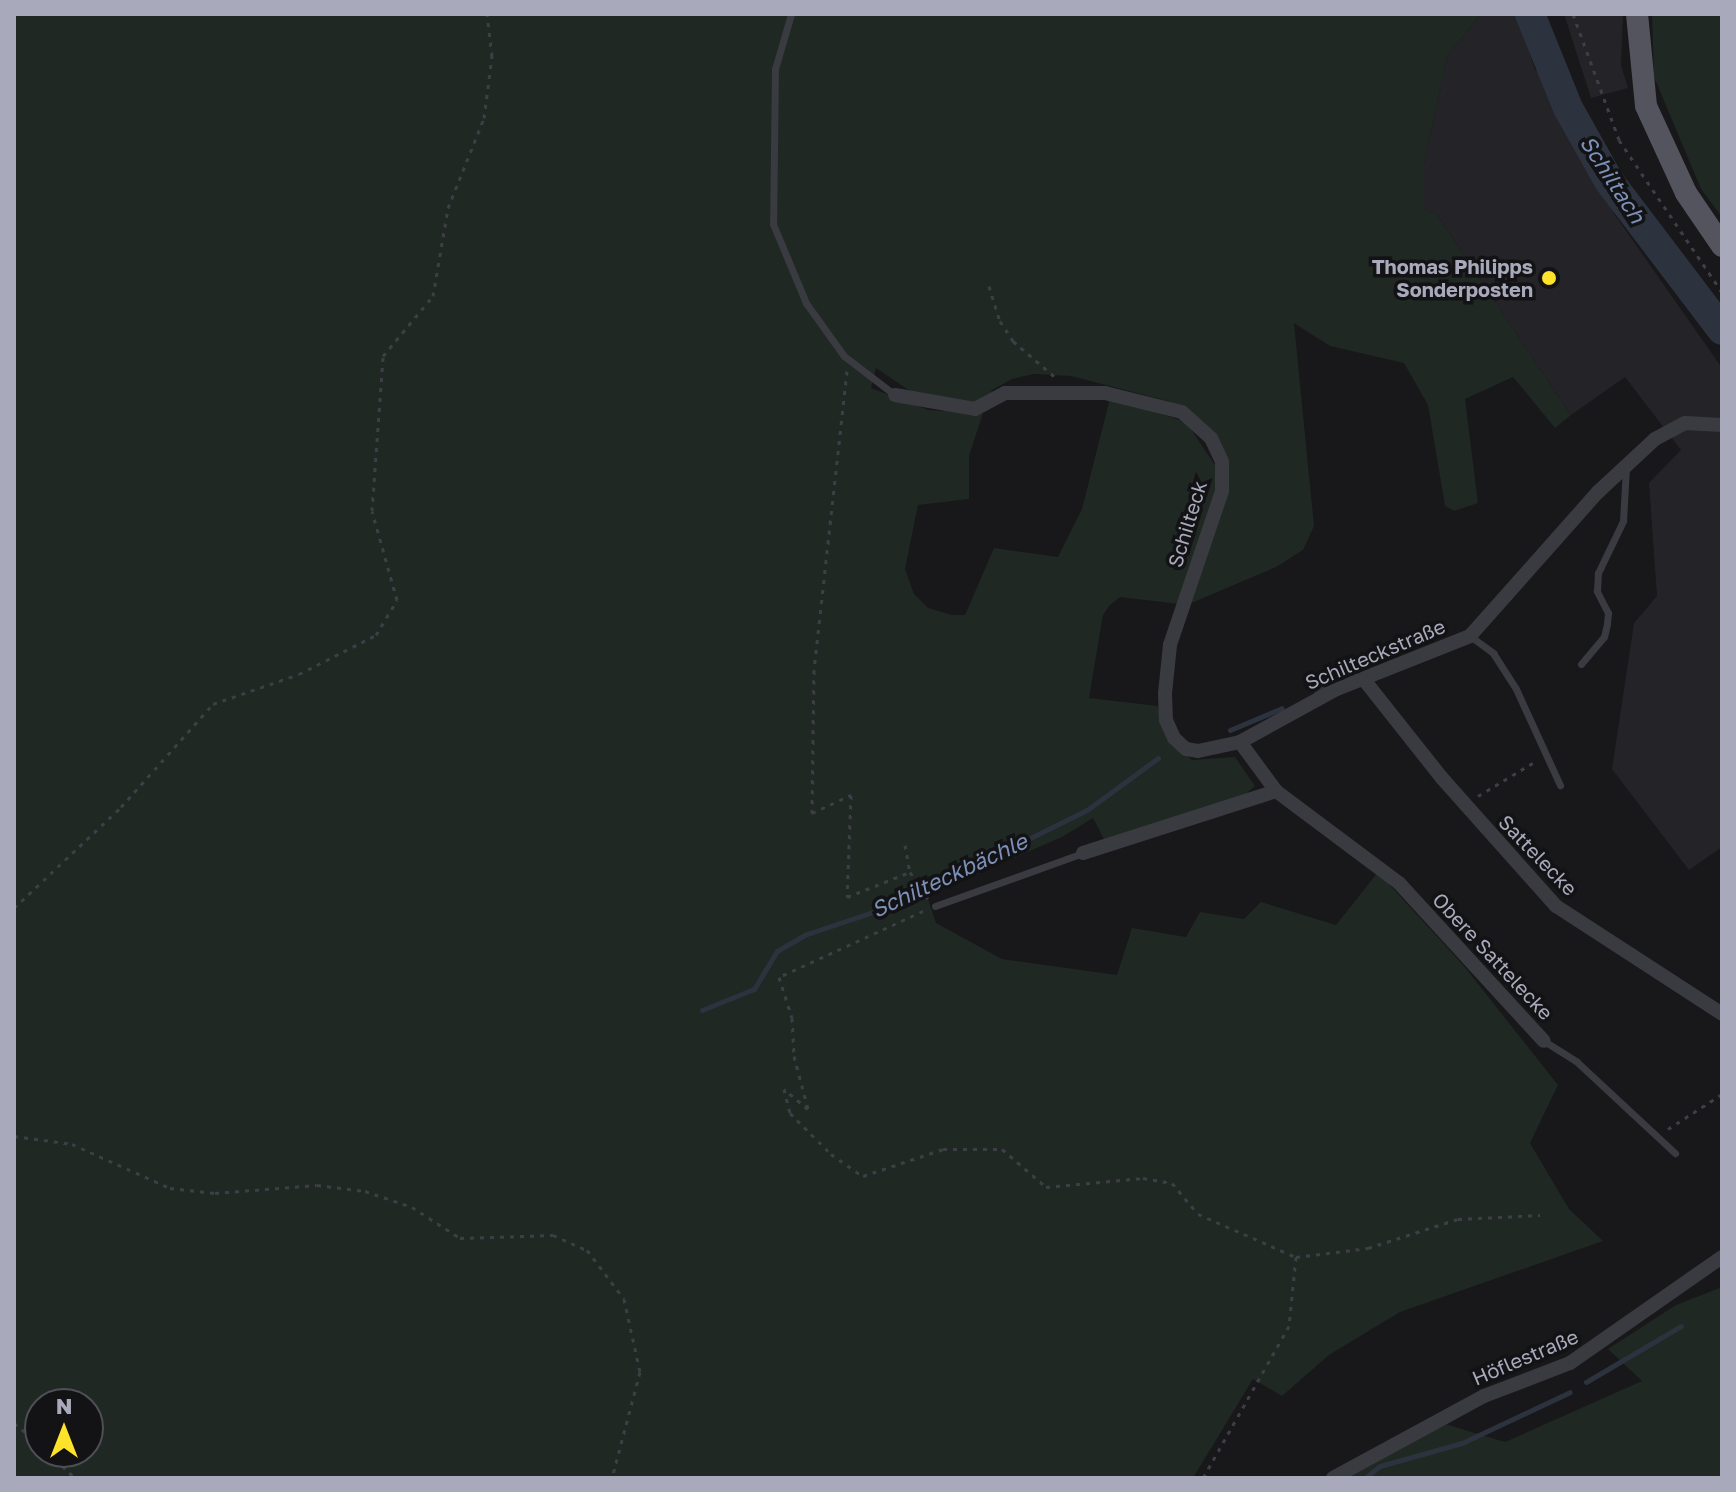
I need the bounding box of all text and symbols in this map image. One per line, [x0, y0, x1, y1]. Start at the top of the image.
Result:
water label: Schiltach [1575, 130, 1651, 228]
place label: Thomas Philipps Sonderposten [1372, 254, 1533, 301]
marker: Thomas Philipps Sonderposten [1540, 269, 1558, 287]
street label: Schilteck [1162, 478, 1212, 570]
street label: Schilteckstraße [1301, 614, 1449, 694]
street label: Sattelecke [1494, 810, 1582, 900]
water label: Schilteckbächle [867, 827, 1031, 923]
street label: Obere Sattelecke [1428, 887, 1558, 1025]
street label: Höflestraße [1468, 1324, 1582, 1390]
north arrow [24, 1388, 104, 1468]
text: N [56, 1392, 72, 1419]

